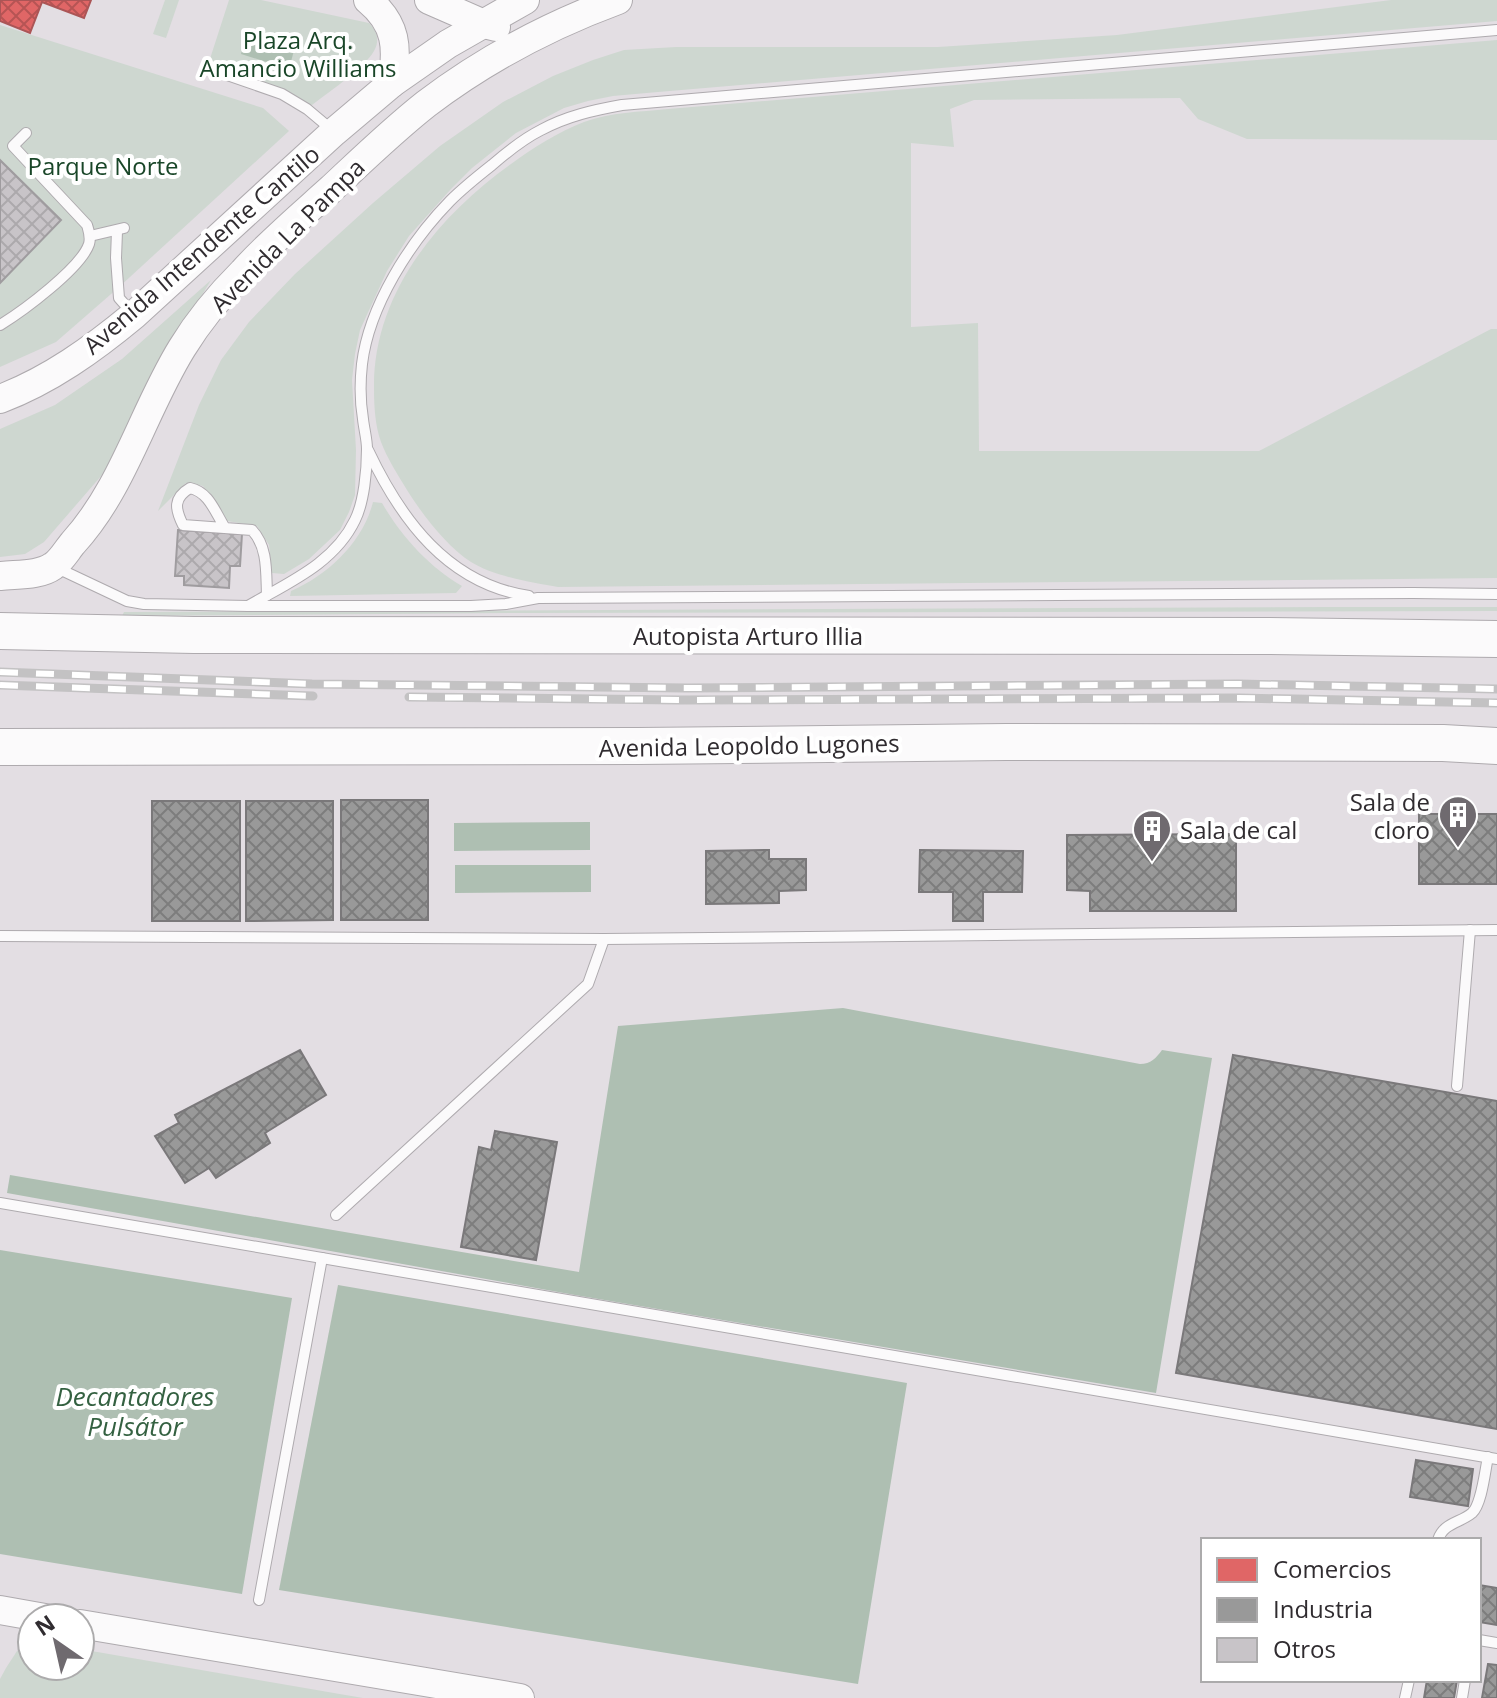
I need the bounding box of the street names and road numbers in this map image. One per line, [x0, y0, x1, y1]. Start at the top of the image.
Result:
street label: Avenida Intendente Cantilo [76, 137, 326, 361]
street label: Avenida La Pampa [203, 151, 371, 319]
street label: Autopista Arturo Illia [633, 619, 863, 652]
street label: Avenida Leopoldo Lugones [598, 726, 900, 764]

